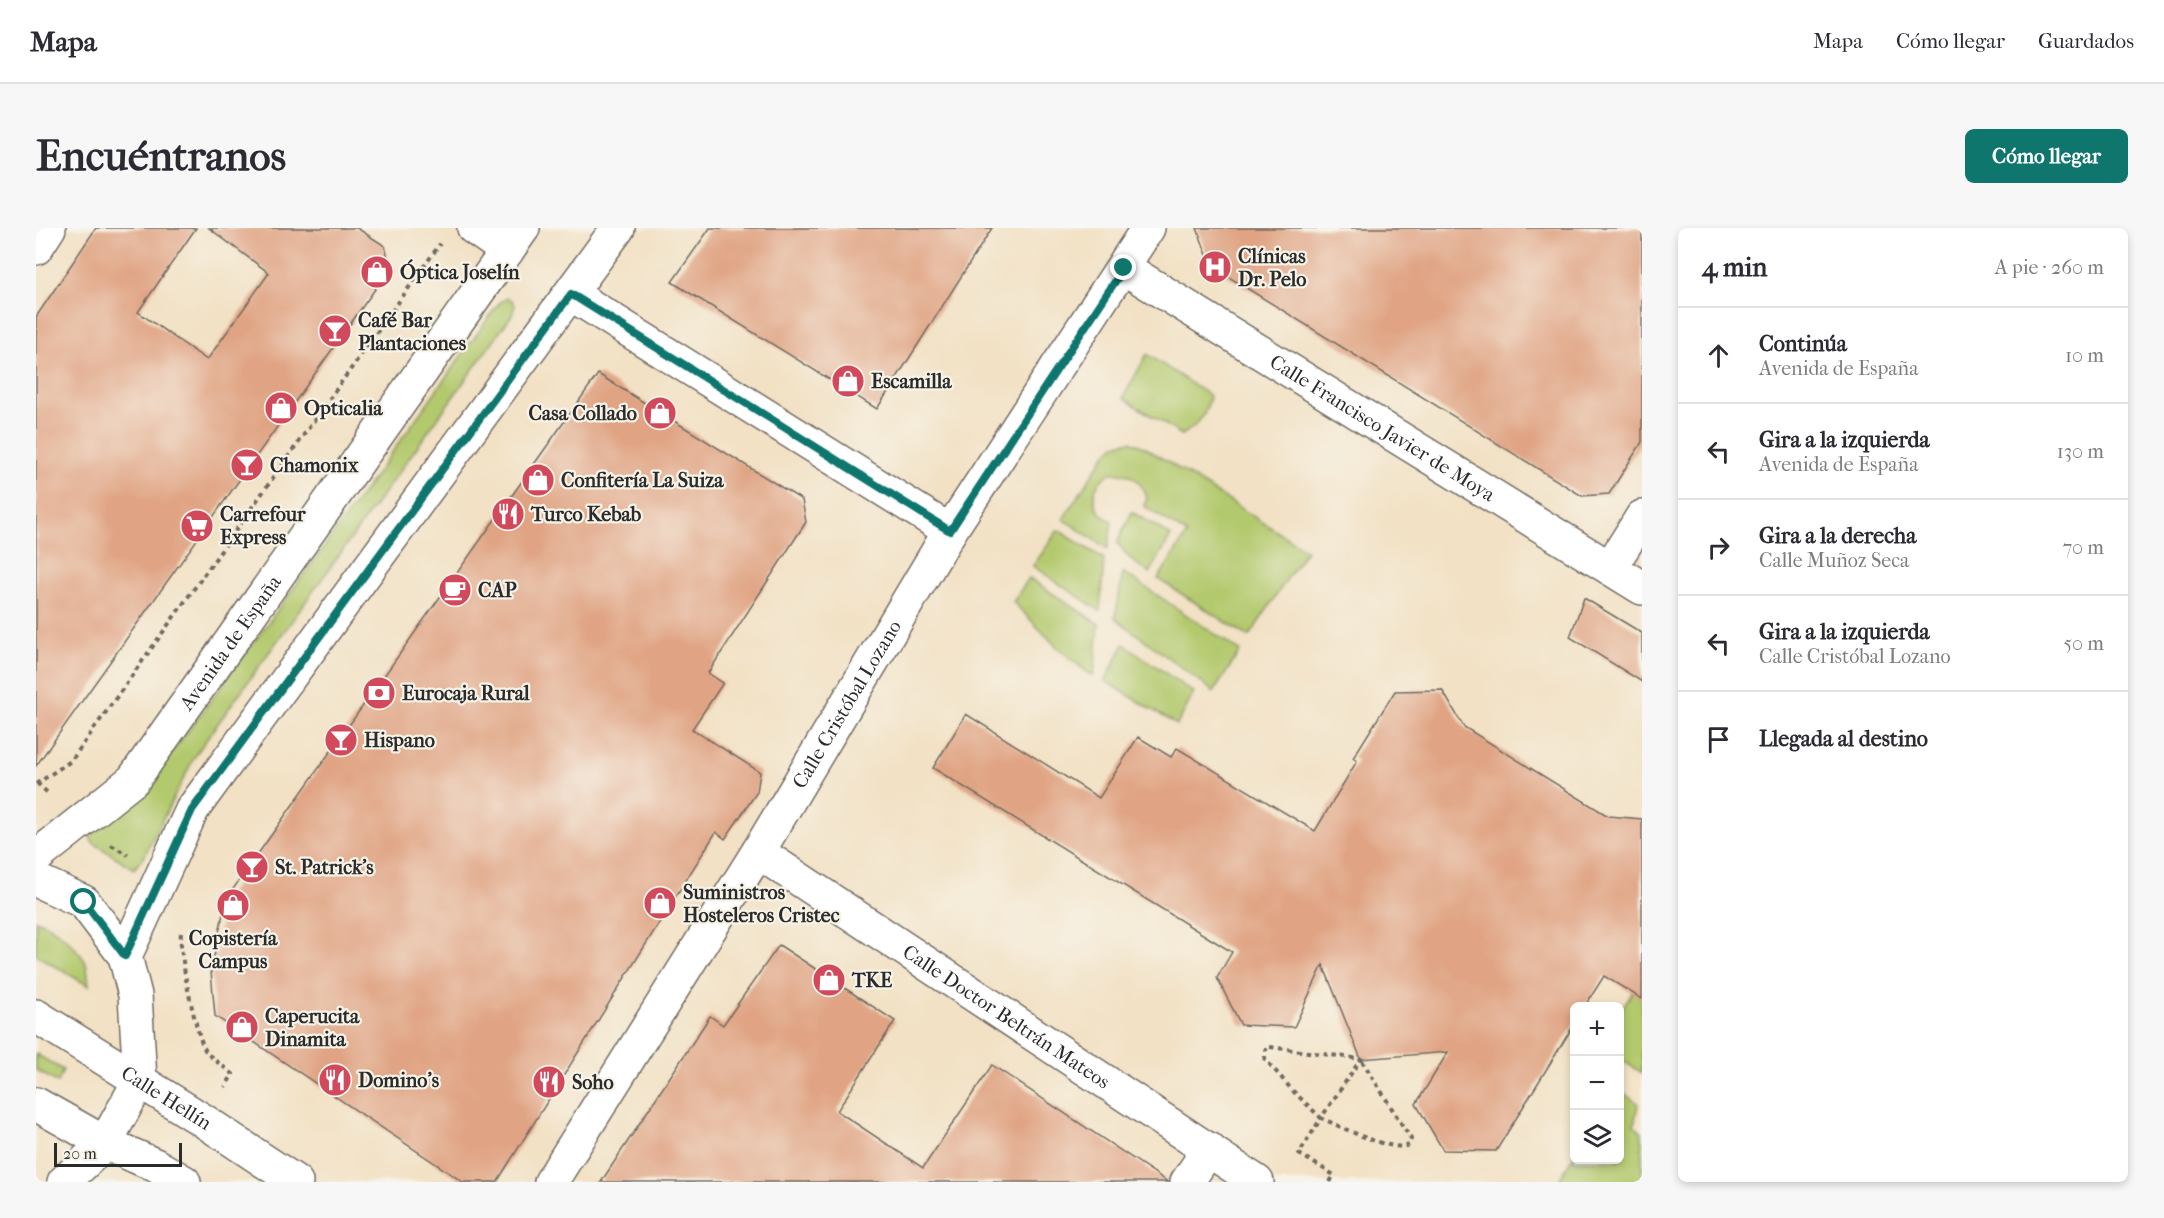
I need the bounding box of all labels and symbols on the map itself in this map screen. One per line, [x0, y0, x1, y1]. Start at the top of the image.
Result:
place label: Clínicas Dr. Pelo [1238, 245, 1306, 291]
hospital icon: Clínicas Dr. Pelo [1197, 249, 1233, 285]
shop icon: Óptica Joselín [359, 254, 395, 290]
route end [1110, 254, 1136, 280]
place label: Óptica Joselín [400, 259, 520, 284]
place label: Café Bar Plantaciones [358, 309, 467, 355]
bar icon: Café Bar Plantaciones [317, 313, 353, 349]
street label: Calle Francisco Javier de Moya [1266, 350, 1500, 507]
shop icon: Escamilla [830, 363, 866, 399]
place label: Escamilla [871, 370, 952, 393]
shop icon: Opticalia [263, 390, 299, 426]
shop icon: Casa Collado [642, 395, 678, 431]
place label: Opticalia [304, 397, 383, 420]
place label: Casa Collado [529, 402, 637, 425]
bar icon: Chamonix [229, 447, 265, 483]
place label: Chamonix [270, 454, 359, 477]
shop icon: Confitería La Suiza [520, 462, 556, 498]
place label: Confitería La Suiza [561, 469, 724, 492]
restaurant icon: Turco Kebab [490, 496, 526, 532]
place label: Carrefour Express [220, 503, 306, 549]
place label: Turco Kebab [530, 503, 642, 526]
supermarket icon: Carrefour Express [179, 508, 215, 544]
street label: Avenida de España [174, 571, 286, 716]
cafe icon: CAP [437, 572, 473, 608]
place label: CAP [478, 579, 517, 602]
street label: Calle Cristóbal Lozano [788, 616, 906, 793]
bank icon: Eurocaja Rural [361, 675, 397, 711]
place label: Eurocaja Rural [402, 682, 530, 705]
bar icon: Hispano [323, 722, 359, 758]
place label: Hispano [364, 729, 435, 752]
bar icon: St. Patrick's [234, 849, 270, 885]
place label: St. Patrick's [275, 856, 374, 879]
place label: Suministros Hosteleros Cristec [683, 881, 840, 927]
shop icon: Suministros Hosteleros Cristec [642, 885, 678, 921]
shop icon: Copistería Campus [215, 887, 251, 923]
route start [70, 888, 96, 914]
place label: Copistería Campus [189, 927, 278, 973]
street label: Calle Doctor Beltrán Mateos [898, 940, 1114, 1093]
shop icon: TKE [811, 962, 847, 998]
place label: TKE [851, 969, 892, 992]
place label: Caperucita Dinamita [265, 1005, 360, 1051]
shop icon: Caperucita Dinamita [224, 1009, 260, 1045]
street label: Calle Hellín [117, 1061, 216, 1135]
restaurant icon: Domino's [317, 1062, 353, 1098]
restaurant icon: Soho [531, 1064, 567, 1100]
place label: Domino's [358, 1069, 440, 1092]
place label: Soho [572, 1071, 614, 1094]
scale bar [54, 1140, 182, 1168]

